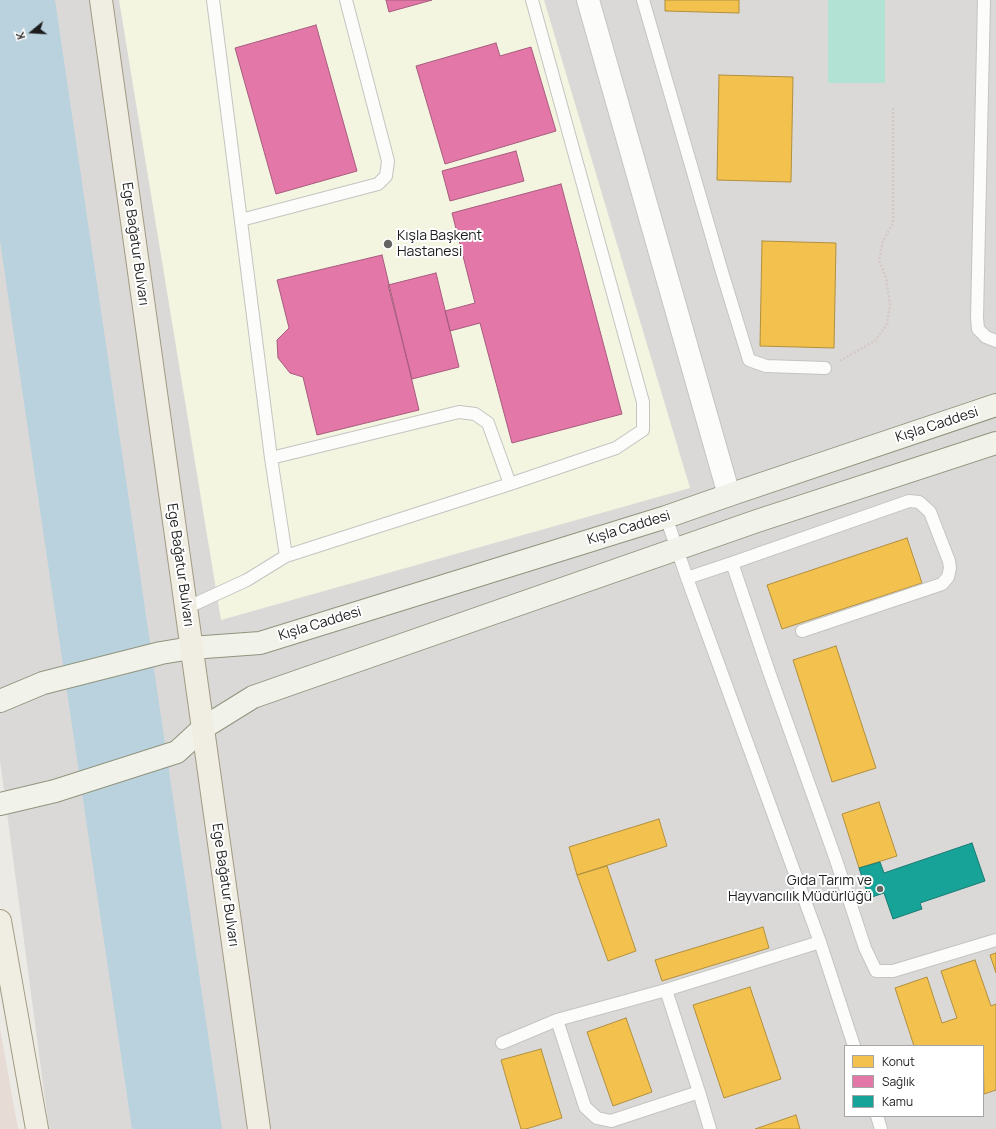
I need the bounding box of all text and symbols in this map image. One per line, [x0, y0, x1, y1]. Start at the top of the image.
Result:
north arrow [12, 12, 52, 52]
text: K [12, 30, 28, 42]
street label: Ege Bağatur Bulvarı [118, 181, 152, 307]
place label: Kışla Başkent Hastanesi [397, 228, 482, 260]
marker: Kışla Başkent Hastanesi [382, 238, 394, 250]
street label: Kışla Caddesi [894, 404, 980, 446]
street label: Ege Bağatur Bulvarı [163, 502, 197, 628]
street label: Kışla Caddesi [585, 507, 673, 549]
street label: Kışla Caddesi [276, 603, 364, 645]
street label: Ege Bağatur Bulvarı [208, 822, 242, 948]
place label: Gıda Tarım ve Hayvancılık Müdürlüğü [728, 873, 872, 906]
marker: Gıda Tarım ve Hayvancılık Müdürlüğü [875, 884, 885, 894]
legend [844, 1045, 984, 1117]
text: Konut [882, 1053, 915, 1070]
text: Sağlık [882, 1073, 915, 1090]
text: Kamu [882, 1093, 913, 1110]

